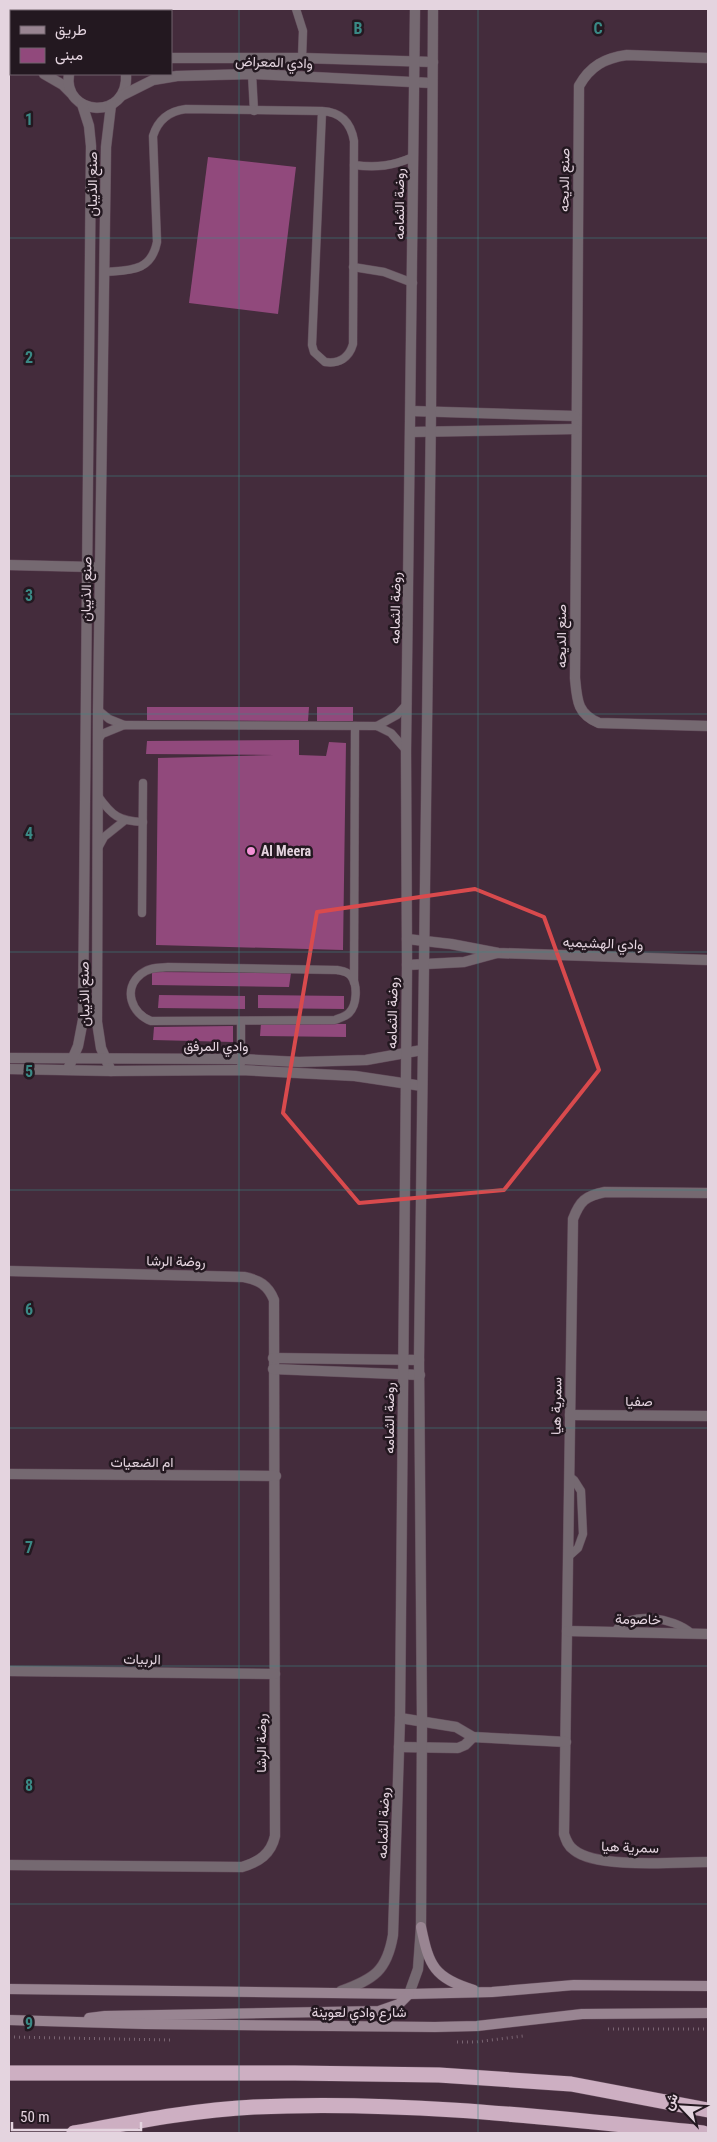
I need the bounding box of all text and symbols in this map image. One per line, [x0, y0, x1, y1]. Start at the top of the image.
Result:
legend [10, 10, 172, 75]
text: B [354, 19, 363, 38]
text: C [593, 19, 603, 38]
text: طريق [55, 21, 87, 40]
text: مبنى [55, 46, 83, 65]
street label: وادي المعراض [235, 53, 313, 75]
text: 1 [25, 110, 33, 129]
street label: صنع الديحه [555, 148, 576, 212]
street label: صنع الذيبان [84, 151, 103, 217]
street label: روضة الثمامه [391, 168, 408, 240]
text: 2 [25, 348, 33, 367]
street label: صنع الذيبان [77, 556, 98, 622]
street label: روضة الثمامه [386, 572, 405, 644]
text: 3 [25, 586, 33, 605]
street label: صنع الديحه [553, 604, 572, 668]
text: 4 [25, 824, 33, 843]
place label: Al Meera [261, 843, 312, 859]
marker: Al Meera [245, 845, 257, 857]
street label: وادي الهشيميه [562, 934, 644, 956]
street label: صنع الذيبان [75, 961, 96, 1027]
street label: روضة الثمامه [383, 977, 402, 1049]
street label: وادي المرفق [183, 1038, 249, 1058]
text: 5 [25, 1062, 33, 1081]
street label: روضة الرشا [146, 1252, 206, 1271]
text: 6 [25, 1300, 33, 1319]
street label: سمرية هيا [547, 1377, 566, 1435]
street label: روضة الثمامه [381, 1382, 398, 1454]
street label: صفيا [625, 1393, 653, 1409]
street label: ام الضعيات [110, 1454, 174, 1471]
text: 7 [25, 1538, 33, 1557]
street label: خاصومة [615, 1611, 661, 1628]
street label: الربيات [123, 1651, 161, 1668]
street label: روضة الرشا [253, 1713, 270, 1773]
text: 8 [25, 1776, 33, 1795]
street label: روضة الثمامه [374, 1787, 393, 1859]
street label: سمرية هيا [601, 1838, 659, 1857]
street label: شارع وادي لعوينة [311, 2004, 407, 2024]
text: 9 [25, 2014, 33, 2033]
north arrow [657, 2082, 707, 2132]
text: ش [659, 2090, 682, 2113]
scale bar [12, 2100, 141, 2132]
text: 50 m [20, 2108, 50, 2126]

